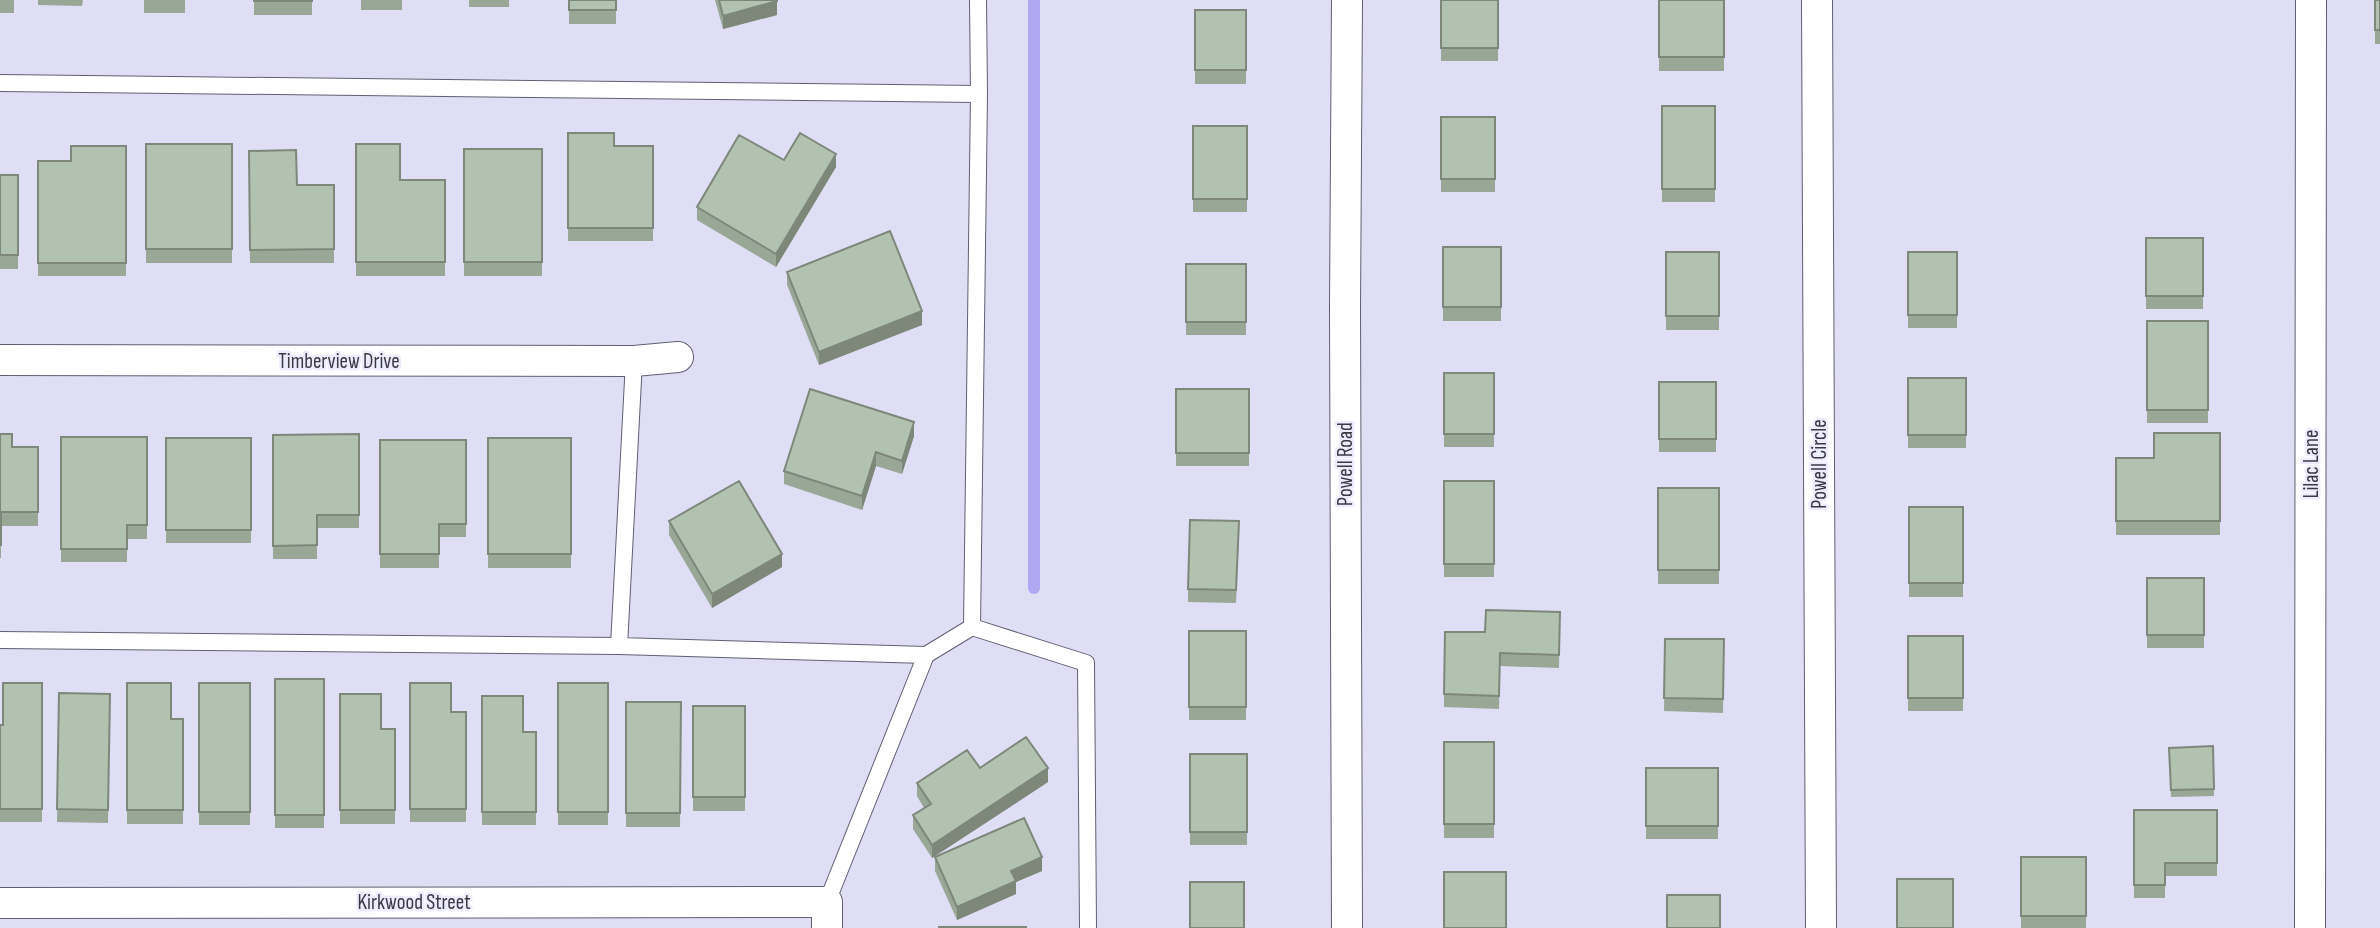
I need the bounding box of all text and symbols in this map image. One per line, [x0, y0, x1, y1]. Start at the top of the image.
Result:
street label: Timberview Drive [278, 349, 400, 374]
street label: Powell Circle [1807, 419, 1832, 509]
street label: Powell Road [1333, 422, 1358, 506]
street label: Lilac Lane [2299, 430, 2324, 498]
street label: Kirkwood Street [357, 890, 471, 915]

